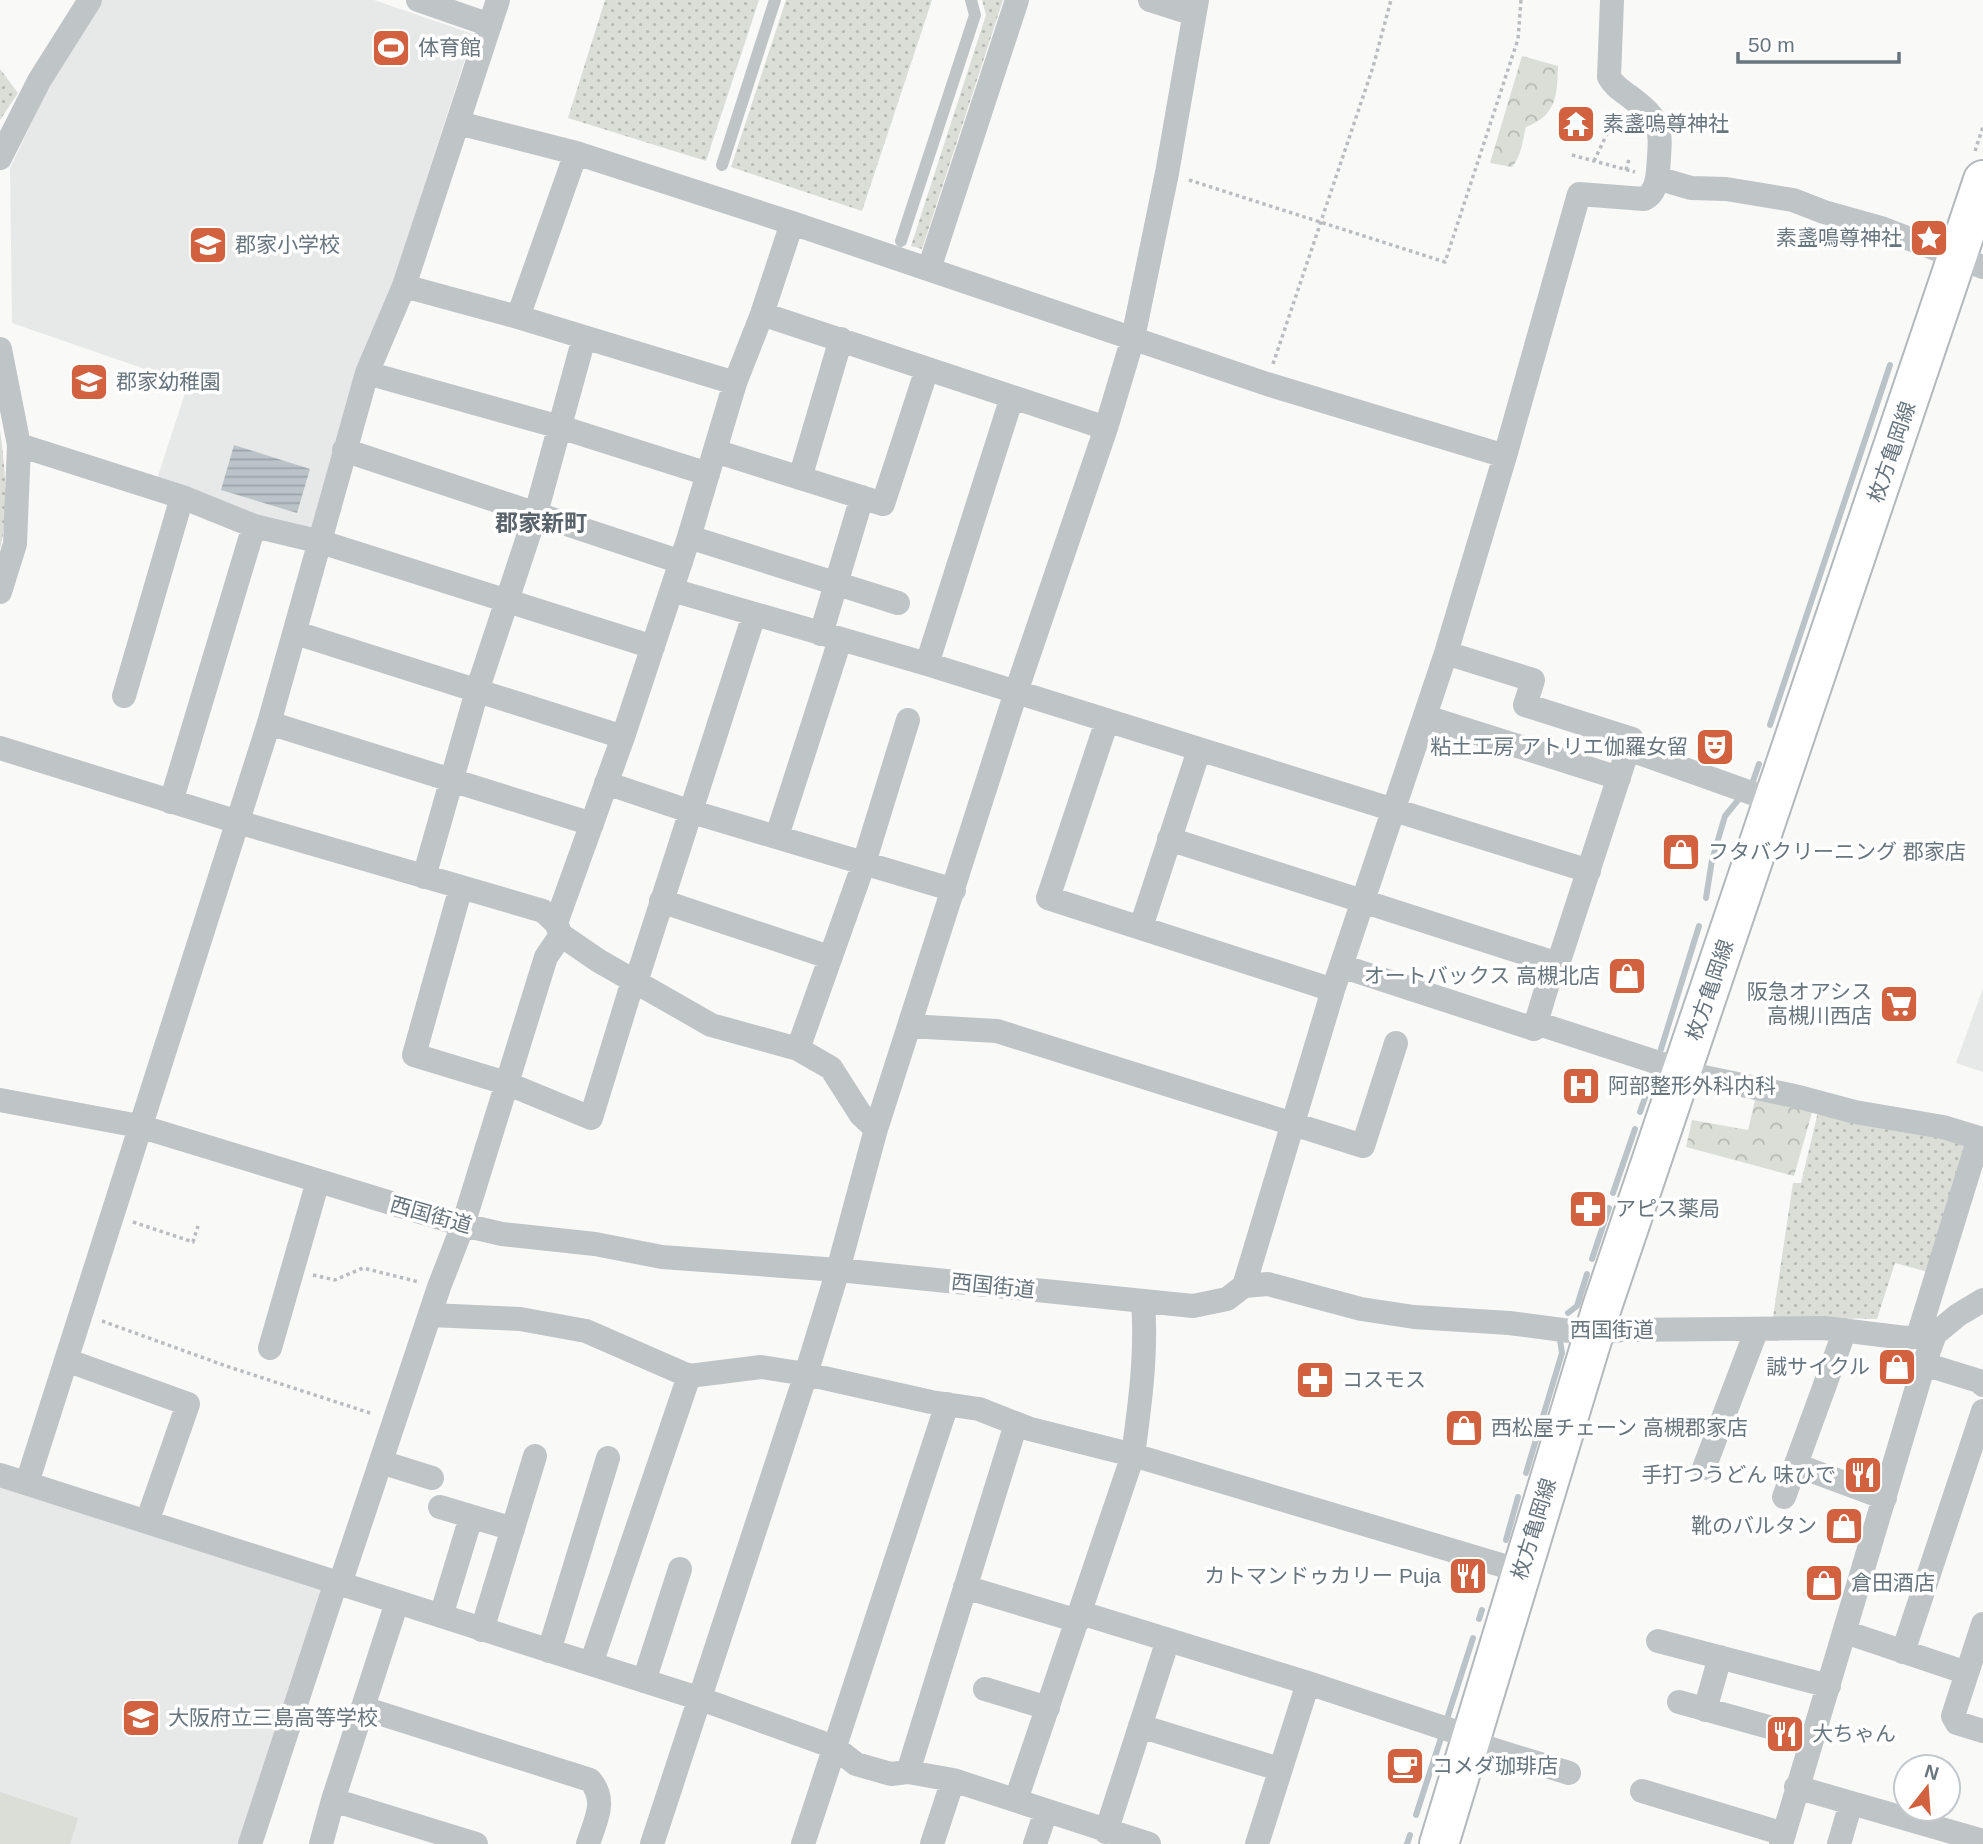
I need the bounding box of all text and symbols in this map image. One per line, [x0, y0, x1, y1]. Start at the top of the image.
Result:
scale bar [1738, 21, 1899, 65]
sports icon: 体育館 [370, 27, 412, 69]
text: 50 m [1748, 33, 1795, 56]
place label: 体育館 [418, 36, 481, 59]
temple icon: 素盞嗚尊神社 [1555, 103, 1597, 145]
place label: 素盞嗚尊神社 [1603, 112, 1729, 135]
place icon: 素盞鳴尊神社 [1908, 217, 1950, 259]
school or university icon: 郡家小学校 [187, 224, 229, 266]
place label: 素盞鳴尊神社 [1776, 226, 1902, 249]
place label: 郡家小学校 [235, 233, 340, 256]
school or university icon: 郡家幼稚園 [68, 361, 110, 403]
place label: 郡家幼稚園 [116, 370, 221, 393]
street label: 枚方亀岡線 [1864, 398, 1919, 505]
district label: 郡家新町 [495, 510, 587, 536]
theatre icon: 粘土工房 アトリエ伽羅女留 [1694, 726, 1736, 768]
place label: 粘土工房 アトリエ伽羅女留 [1430, 735, 1688, 758]
shop icon: フタバクリーニング 郡家店 [1660, 831, 1702, 873]
place label: フタバクリーニング 郡家店 [1708, 840, 1966, 863]
street label: 枚方亀岡線 [1682, 936, 1737, 1043]
shop icon: オートバックス 高槻北店 [1606, 955, 1648, 997]
place label: オートバックス 高槻北店 [1364, 964, 1600, 987]
place label: 阪急オアシス 高槻川西店 [1747, 980, 1872, 1027]
supermarket icon: 阪急オアシス 高槻川西店 [1878, 983, 1920, 1025]
hospital icon: 阿部整形外科内科 [1560, 1065, 1602, 1107]
place label: 阿部整形外科内科 [1608, 1074, 1776, 1097]
pharmacy icon: アピス薬局 [1567, 1188, 1609, 1230]
street label: 西国街道 [388, 1192, 475, 1237]
place label: アピス薬局 [1615, 1197, 1720, 1220]
street label: 西国街道 [950, 1270, 1036, 1301]
street label: 西国街道 [1570, 1318, 1654, 1341]
shop icon: 誠サイクル [1876, 1346, 1918, 1388]
place label: 誠サイクル [1766, 1355, 1870, 1378]
pharmacy icon: コスモス [1294, 1359, 1336, 1401]
place label: コスモス [1342, 1368, 1426, 1391]
shop icon: 西松屋チェーン 高槻郡家店 [1443, 1407, 1485, 1449]
place label: 西松屋チェーン 高槻郡家店 [1491, 1416, 1748, 1439]
restaurant icon: 手打つうどん 味ひで [1842, 1454, 1884, 1496]
place label: 手打つうどん 味ひで [1641, 1463, 1836, 1486]
street label: 枚方亀岡線 [1507, 1475, 1560, 1582]
shop icon: 靴のバルタン [1823, 1505, 1865, 1547]
place label: 靴のバルタン [1691, 1514, 1817, 1537]
restaurant icon: カトマンドゥカリー Puja [1447, 1555, 1489, 1597]
shop icon: 倉田酒店 [1803, 1562, 1845, 1604]
place label: カトマンドゥカリー Puja [1204, 1564, 1441, 1587]
place label: 倉田酒店 [1851, 1571, 1935, 1594]
school or university icon: 大阪府立三島高等学校 [120, 1697, 162, 1739]
place label: 大阪府立三島高等学校 [168, 1706, 378, 1729]
restaurant icon: 大ちゃん [1764, 1713, 1806, 1755]
place label: 大ちゃん [1812, 1722, 1896, 1745]
cafe icon: コメダ珈琲店 [1384, 1745, 1426, 1787]
north arrow [1892, 1753, 1962, 1823]
place label: コメダ珈琲店 [1432, 1754, 1558, 1777]
text: N [1922, 1760, 1941, 1784]

